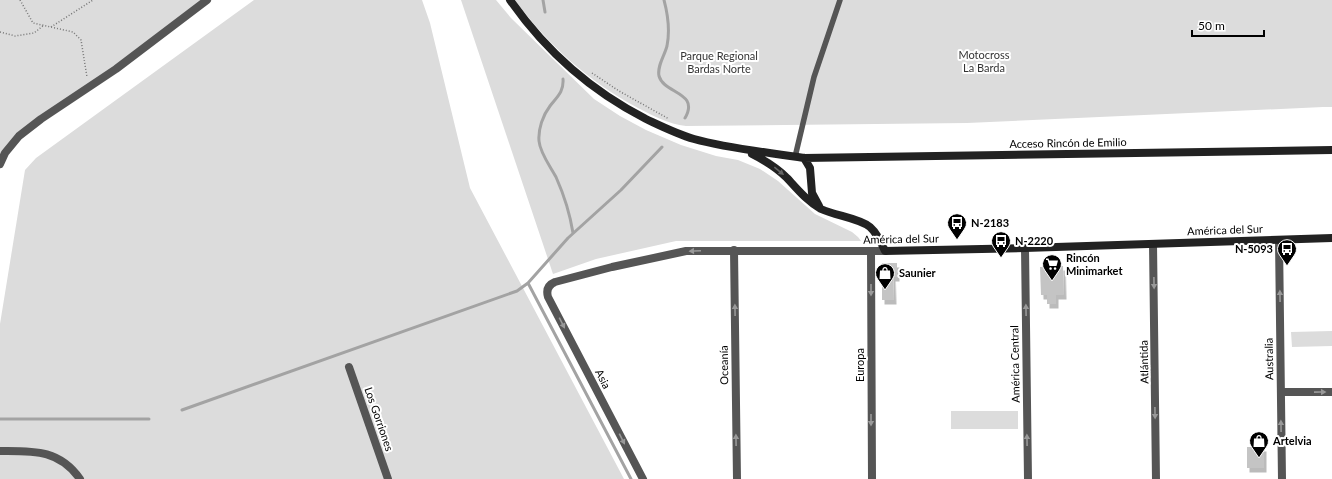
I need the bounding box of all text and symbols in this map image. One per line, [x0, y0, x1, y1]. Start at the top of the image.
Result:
scale bar [1192, 12, 1264, 38]
text: 50 m [1198, 18, 1225, 33]
park label: Motocross La Barda [958, 48, 1010, 74]
park label: Parque Regional Bardas Norte [680, 49, 758, 75]
street label: Acceso Rincón de Emilio [1009, 135, 1127, 150]
one-way arrow [773, 167, 784, 176]
bus stop icon: N-2183 [946, 212, 968, 240]
place label: N-2183 [971, 216, 1009, 229]
street label: América del Sur [1187, 222, 1263, 237]
bus stop icon: N-2220 [990, 230, 1012, 258]
street label: América del Sur [863, 231, 939, 246]
place label: N-2220 [1015, 234, 1054, 247]
bus stop icon: N-5093 [1276, 238, 1298, 266]
place label: N-5093 [1235, 242, 1273, 255]
one-way arrow [689, 247, 701, 254]
place label: Rincón Minimarket [1066, 251, 1123, 277]
supermarket icon: Rincón Minimarket [1041, 253, 1063, 281]
shop icon: Saunier [874, 262, 896, 290]
place label: Saunier [899, 266, 937, 279]
one-way arrow [1150, 277, 1157, 289]
one-way arrow [868, 284, 874, 297]
one-way arrow [1277, 289, 1283, 302]
one-way arrow [732, 303, 738, 316]
one-way arrow [1023, 303, 1029, 316]
one-way arrow [559, 317, 565, 329]
street label: América Central [1007, 325, 1022, 403]
street label: Australia [1262, 338, 1275, 380]
street label: Atlántida [1137, 340, 1150, 384]
street label: Oceanía [717, 345, 730, 385]
street label: Europa [853, 348, 866, 382]
street label: Asia [593, 367, 614, 391]
street label: Los Gorriones [362, 385, 397, 453]
one-way arrow [1314, 389, 1327, 395]
one-way arrow [1152, 407, 1159, 419]
one-way arrow [868, 414, 874, 427]
one-way arrow [1278, 419, 1284, 432]
shop icon: Artelvia [1248, 430, 1270, 458]
one-way arrow [618, 433, 625, 444]
one-way arrow [733, 433, 739, 446]
one-way arrow [1024, 433, 1030, 446]
place label: Artelvia [1272, 434, 1312, 447]

